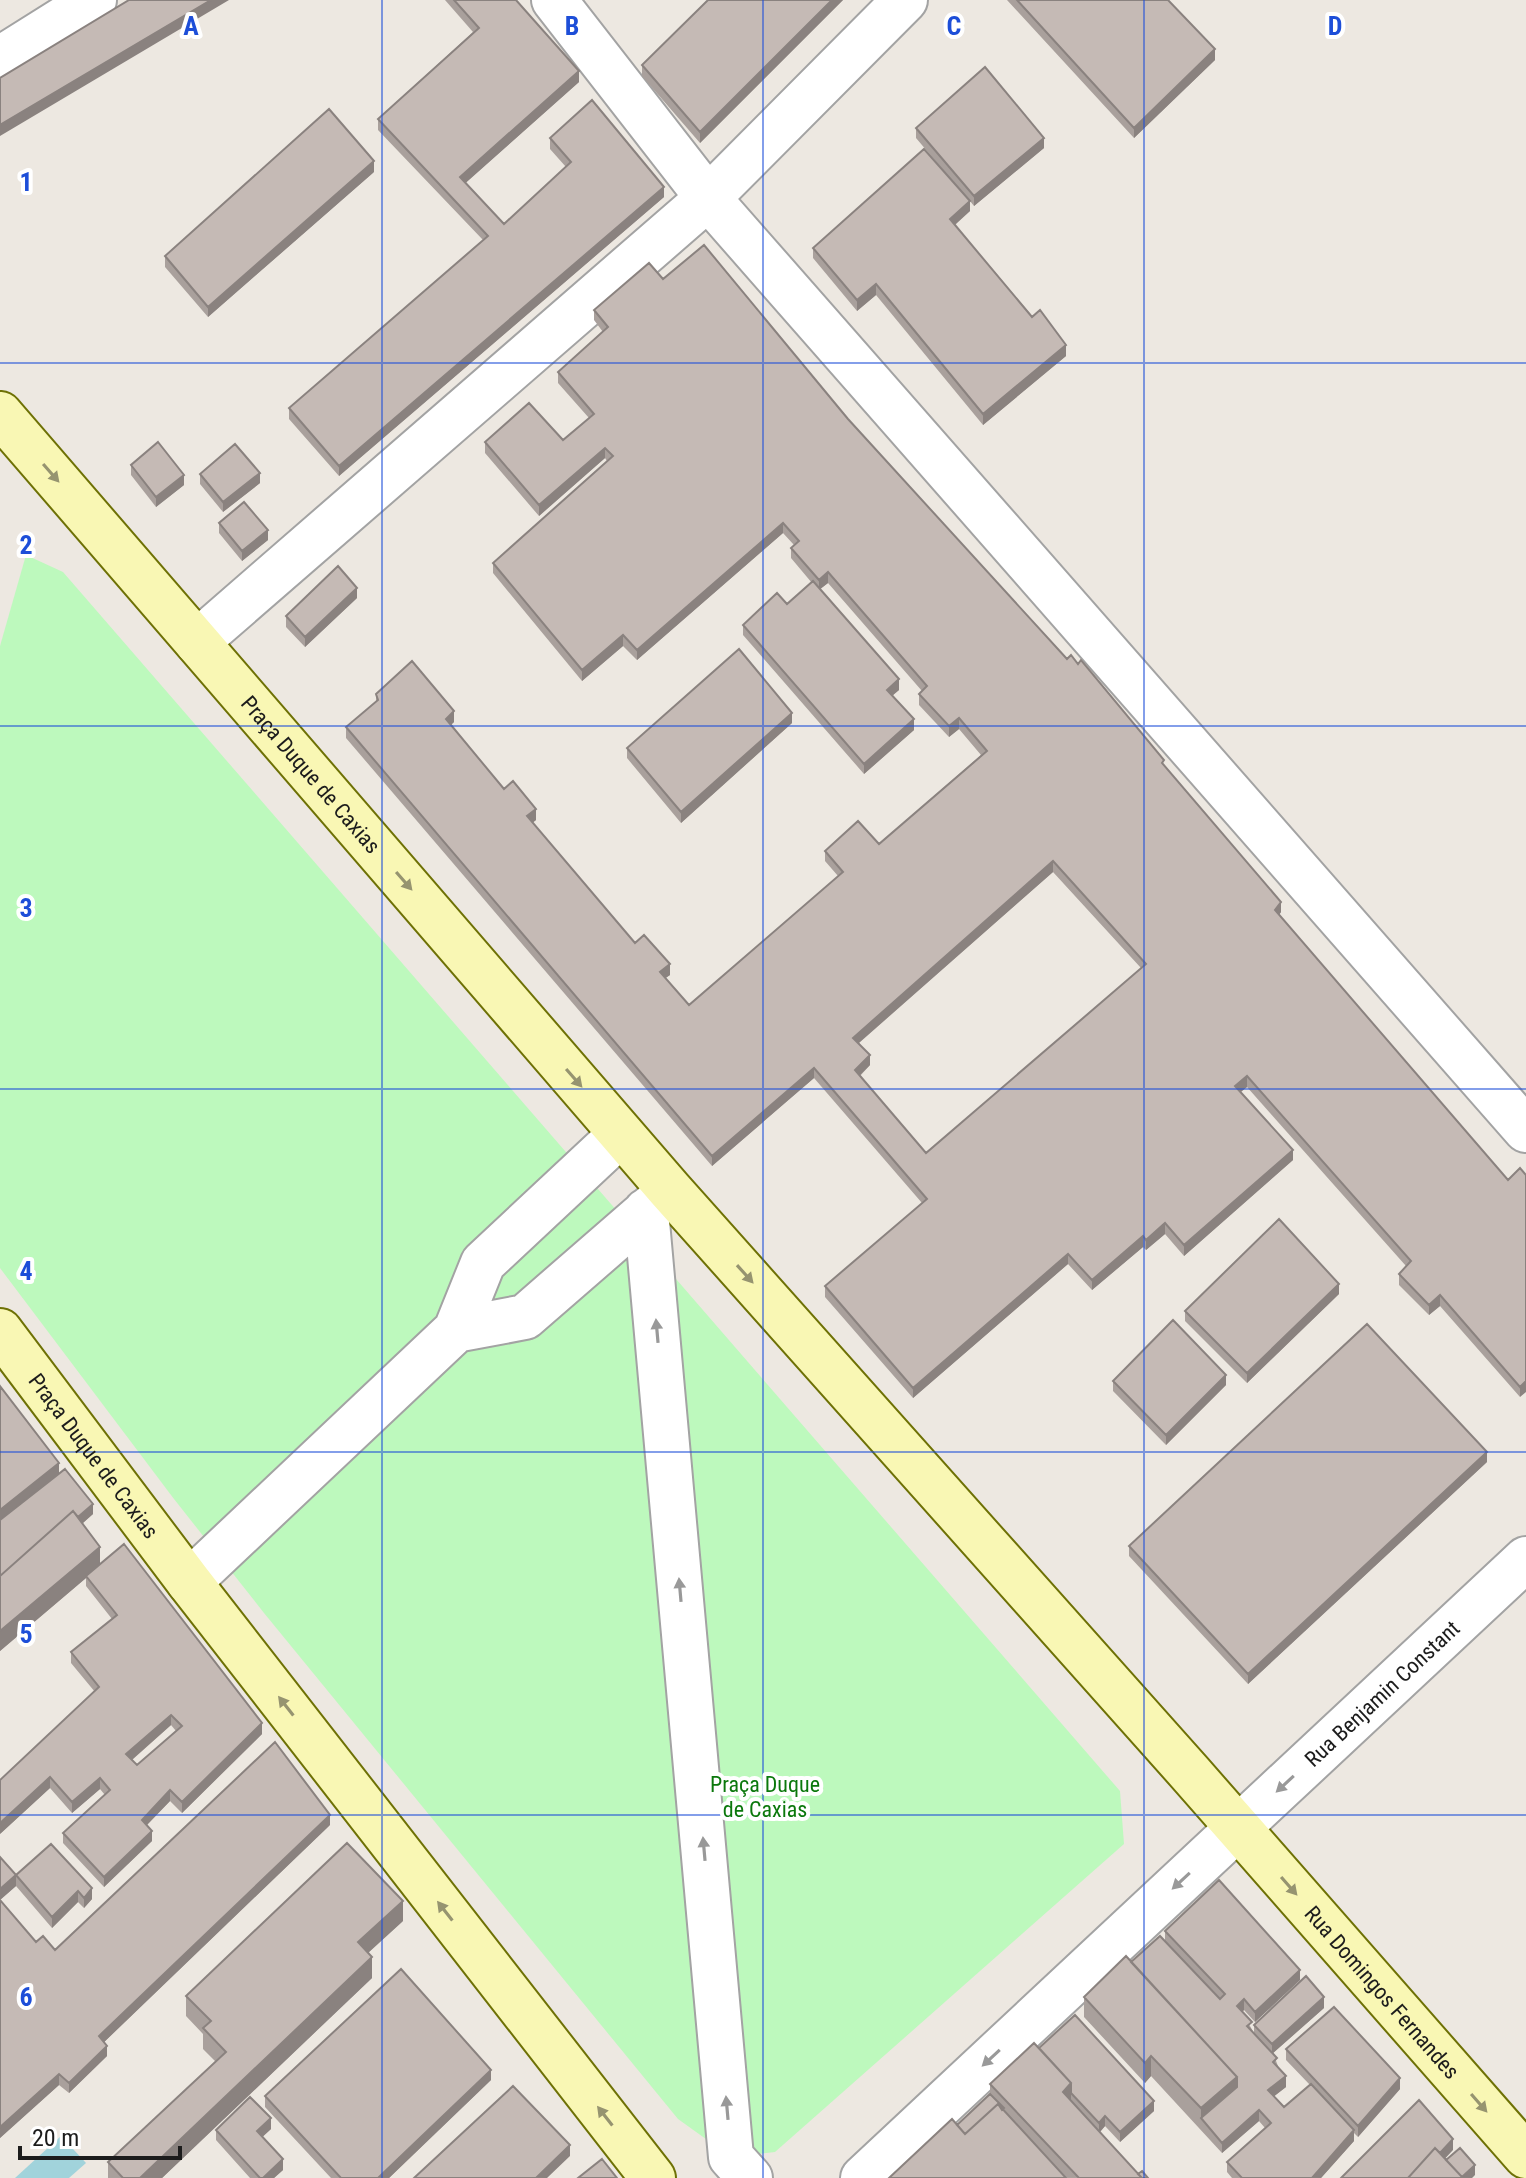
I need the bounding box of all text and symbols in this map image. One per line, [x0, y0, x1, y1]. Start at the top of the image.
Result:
text: A [183, 11, 199, 41]
text: B [565, 11, 579, 41]
text: C [947, 11, 962, 41]
text: D [1328, 11, 1342, 41]
text: 1 [19, 167, 33, 197]
one-way arrow [42, 462, 59, 482]
text: 2 [19, 530, 33, 560]
street label: Praça Duque de Caxias [236, 691, 386, 858]
one-way arrow [395, 871, 412, 891]
text: 3 [19, 893, 33, 923]
one-way arrow [565, 1068, 582, 1088]
text: 4 [19, 1256, 33, 1286]
one-way arrow [735, 1265, 753, 1284]
one-way arrow [650, 1318, 663, 1343]
street label: Praça Duque de Caxias [24, 1368, 164, 1543]
one-way arrow [674, 1577, 687, 1602]
street label: Rua Benjamin Constant [1300, 1615, 1464, 1772]
text: 5 [19, 1619, 33, 1649]
one-way arrow [278, 1696, 294, 1716]
park label: Praça Duque de Caxias [710, 1772, 820, 1822]
one-way arrow [1276, 1774, 1295, 1793]
one-way arrow [697, 1836, 710, 1861]
one-way arrow [1172, 1871, 1191, 1889]
one-way arrow [1280, 1876, 1297, 1896]
one-way arrow [438, 1901, 454, 1921]
street label: Rua Domingos Fernandes [1300, 1901, 1465, 2084]
text: 6 [19, 1982, 33, 2012]
one-way arrow [982, 2049, 1001, 2067]
one-way arrow [1470, 2092, 1487, 2112]
one-way arrow [720, 2095, 733, 2120]
one-way arrow [597, 2106, 614, 2127]
scale bar [20, 2110, 180, 2160]
text: 20 m [32, 2124, 79, 2152]

